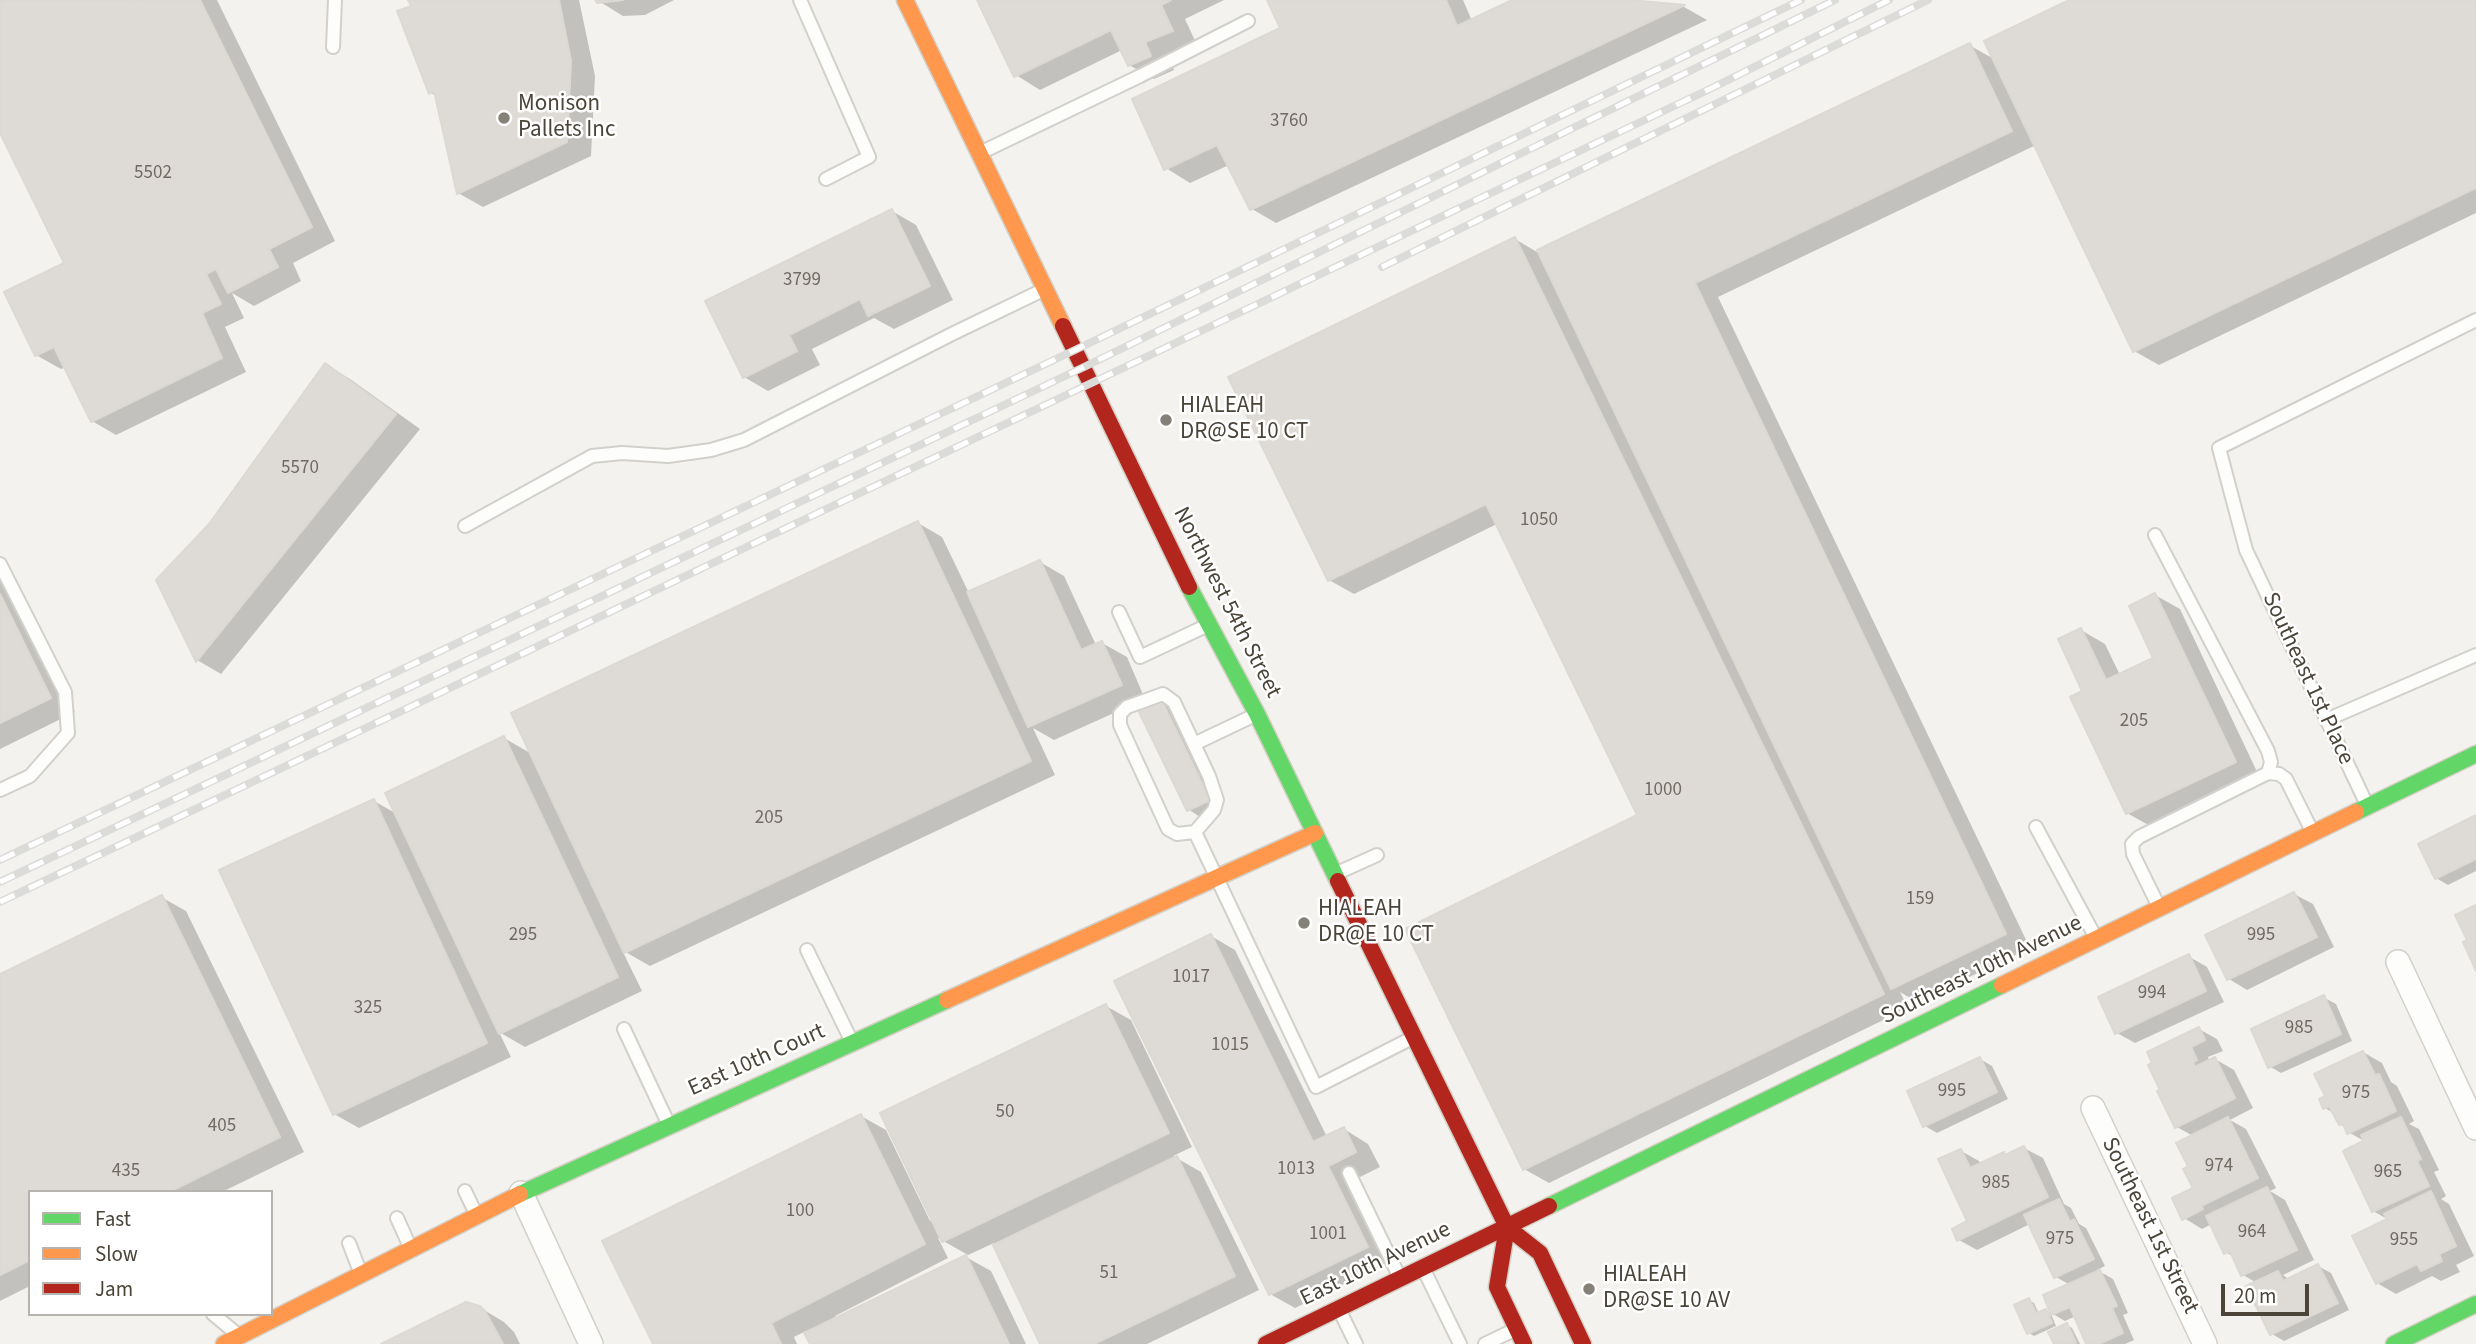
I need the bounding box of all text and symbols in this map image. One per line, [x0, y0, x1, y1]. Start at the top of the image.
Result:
place label: Monison Pallets Inc [518, 91, 615, 145]
marker: Monison Pallets Inc [496, 110, 512, 126]
house number: 3760 [1270, 111, 1308, 133]
house number: 5502 [134, 163, 172, 185]
house number: 3799 [783, 270, 821, 292]
place label: HIALEAH DR@SE 10 CT [1180, 393, 1308, 447]
marker: HIALEAH DR@SE 10 CT [1158, 412, 1174, 428]
house number: 5570 [281, 458, 319, 480]
street label: Northwest 54th Street [1166, 503, 1286, 703]
house number: 1050 [1520, 510, 1558, 532]
street label: Southeast 1st Place [2255, 589, 2359, 769]
house number: 205 [2120, 711, 2148, 733]
house number: 1000 [1644, 780, 1682, 802]
house number: 205 [755, 808, 783, 830]
house number: 159 [1906, 889, 1934, 911]
place label: HIALEAH DR@E 10 CT [1318, 896, 1434, 950]
street label: Southeast 10th Avenue [1877, 910, 2087, 1032]
marker: HIALEAH DR@E 10 CT [1296, 915, 1312, 931]
house number: 295 [509, 925, 537, 947]
house number: 995 [2247, 925, 2275, 947]
house number: 1017 [1172, 967, 1210, 989]
house number: 994 [2138, 983, 2166, 1005]
house number: 325 [354, 998, 382, 1020]
house number: 985 [2285, 1018, 2313, 1040]
street label: East 10th Court [684, 1019, 830, 1103]
house number: 1015 [1211, 1035, 1249, 1057]
house number: 995 [1938, 1081, 1966, 1103]
house number: 975 [2342, 1083, 2370, 1105]
house number: 50 [996, 1102, 1014, 1124]
house number: 405 [208, 1116, 236, 1138]
street label: Southeast 1st Street [2094, 1133, 2204, 1319]
house number: 974 [2205, 1156, 2233, 1178]
house number: 1013 [1277, 1159, 1315, 1181]
house number: 435 [112, 1161, 140, 1183]
house number: 965 [2374, 1162, 2402, 1184]
house number: 985 [1982, 1173, 2010, 1195]
legend [28, 1190, 273, 1316]
house number: 100 [786, 1201, 814, 1223]
text: Fast [95, 1204, 131, 1234]
street label: East 10th Avenue [1296, 1217, 1456, 1313]
house number: 964 [2238, 1222, 2266, 1244]
house number: 1001 [1309, 1224, 1347, 1246]
house number: 975 [2046, 1229, 2074, 1251]
house number: 955 [2390, 1230, 2418, 1252]
text: Slow [95, 1239, 138, 1269]
place label: HIALEAH DR@SE 10 AV [1603, 1262, 1730, 1316]
house number: 51 [1100, 1263, 1118, 1285]
scale bar [2224, 1270, 2312, 1314]
text: Jam [95, 1274, 133, 1304]
marker: HIALEAH DR@SE 10 AV [1581, 1281, 1597, 1297]
text: 20 m [2234, 1281, 2276, 1311]

